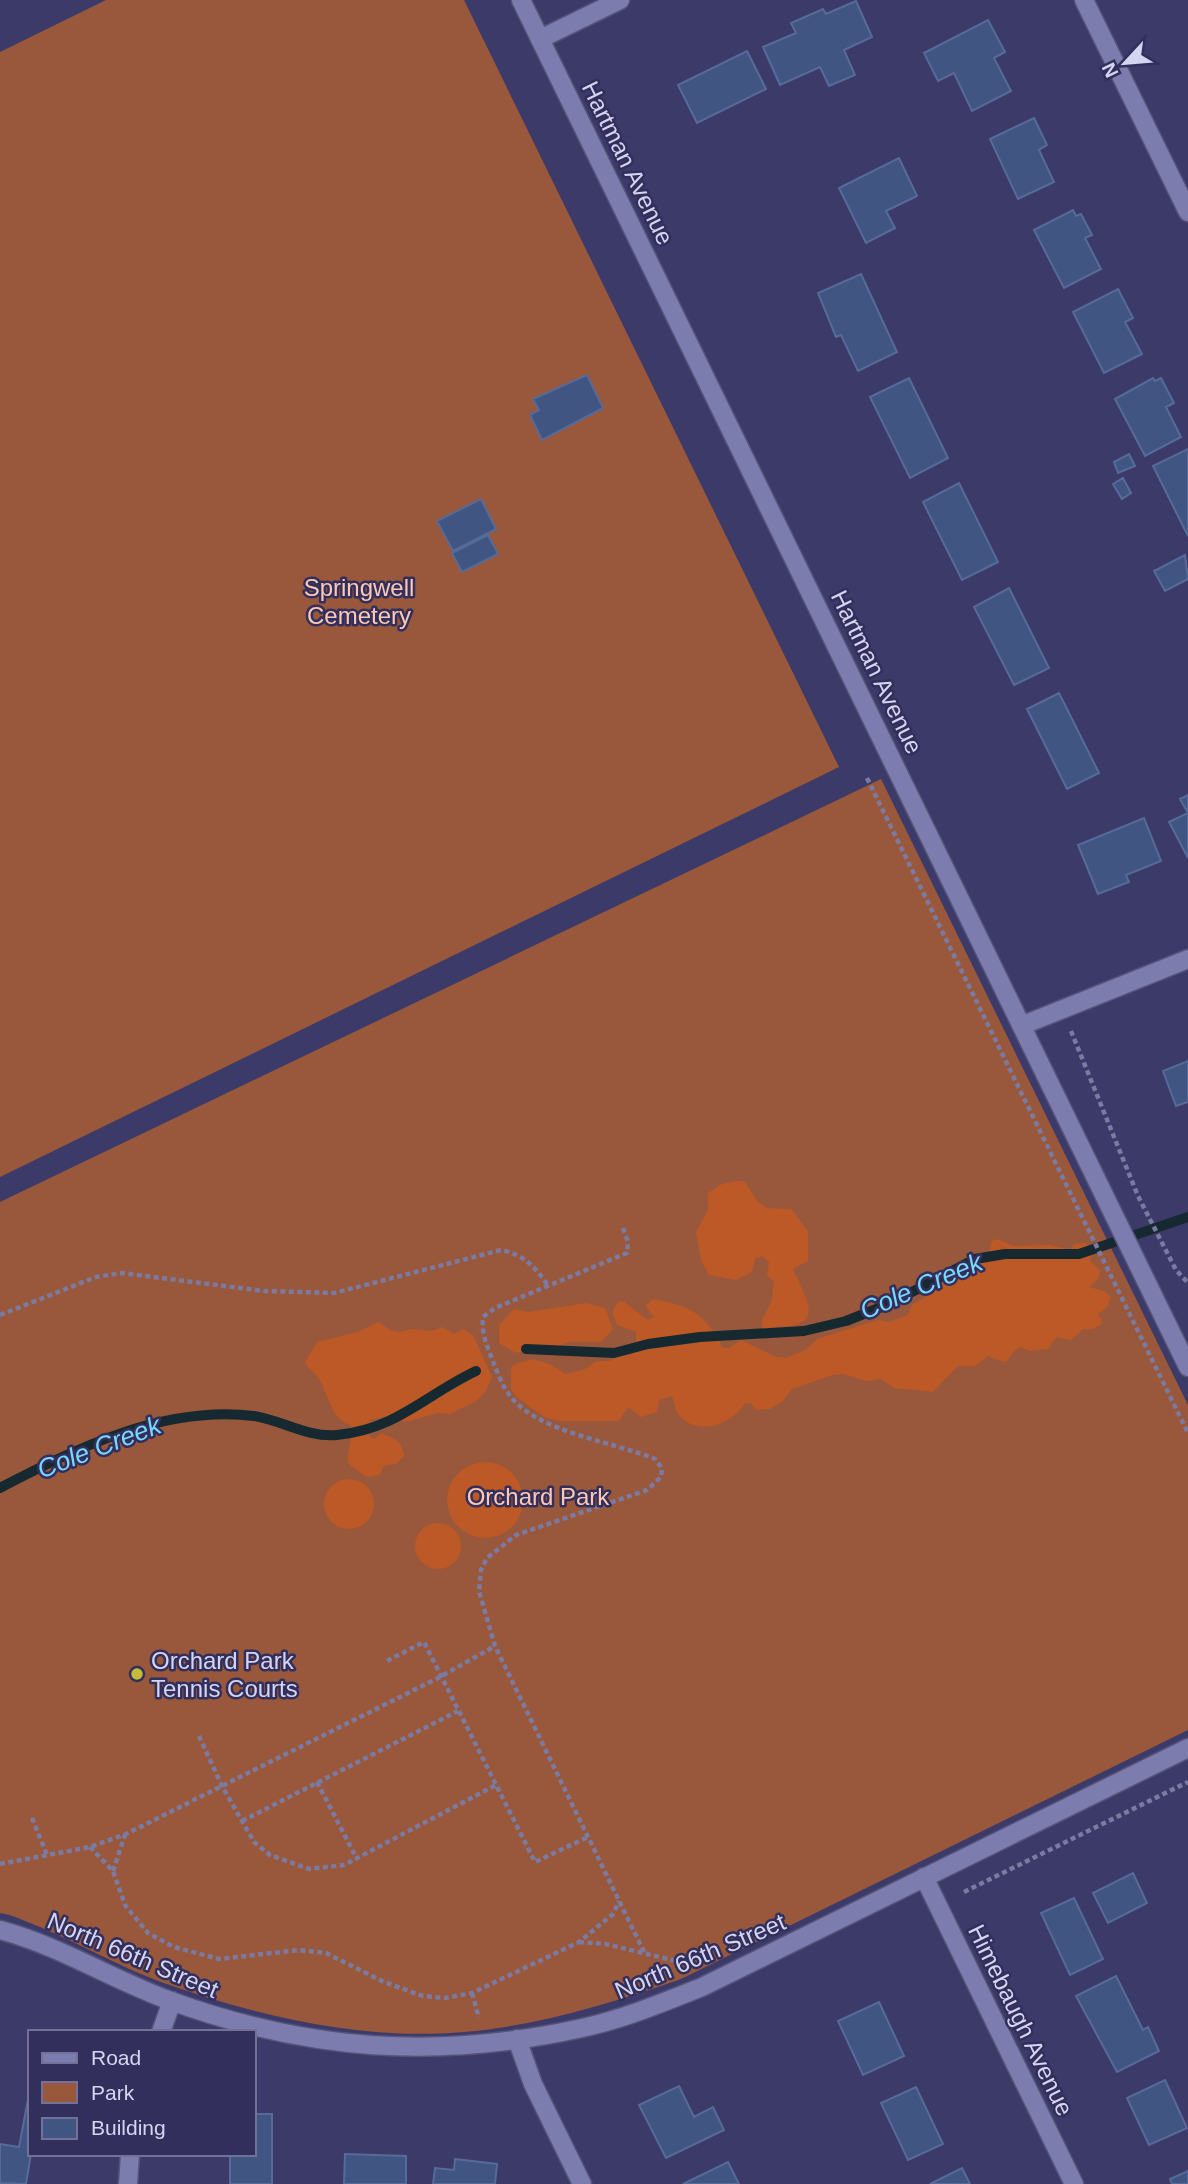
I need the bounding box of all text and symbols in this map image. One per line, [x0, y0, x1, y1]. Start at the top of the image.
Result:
north arrow [1090, 28, 1160, 98]
text: N [1098, 59, 1123, 81]
street label: Hartman Avenue [577, 77, 679, 249]
park label: Springwell Cemetery [304, 574, 414, 629]
street label: Hartman Avenue [826, 586, 928, 758]
water label: Cole Creek [855, 1246, 989, 1325]
water label: Cole Creek [33, 1409, 167, 1484]
park label: Orchard Park [467, 1483, 610, 1510]
place label: Orchard Park Tennis Courts [151, 1647, 298, 1702]
marker: Orchard Park Tennis Courts [129, 1666, 145, 1682]
street label: North 66th Street [44, 1907, 223, 2003]
street label: North 66th Street [611, 1908, 790, 2004]
street label: Himebaugh Avenue [963, 1920, 1079, 2120]
legend [28, 2030, 256, 2156]
text: Road [91, 2046, 141, 2069]
text: Park [91, 2081, 135, 2104]
text: Building [91, 2116, 166, 2139]

